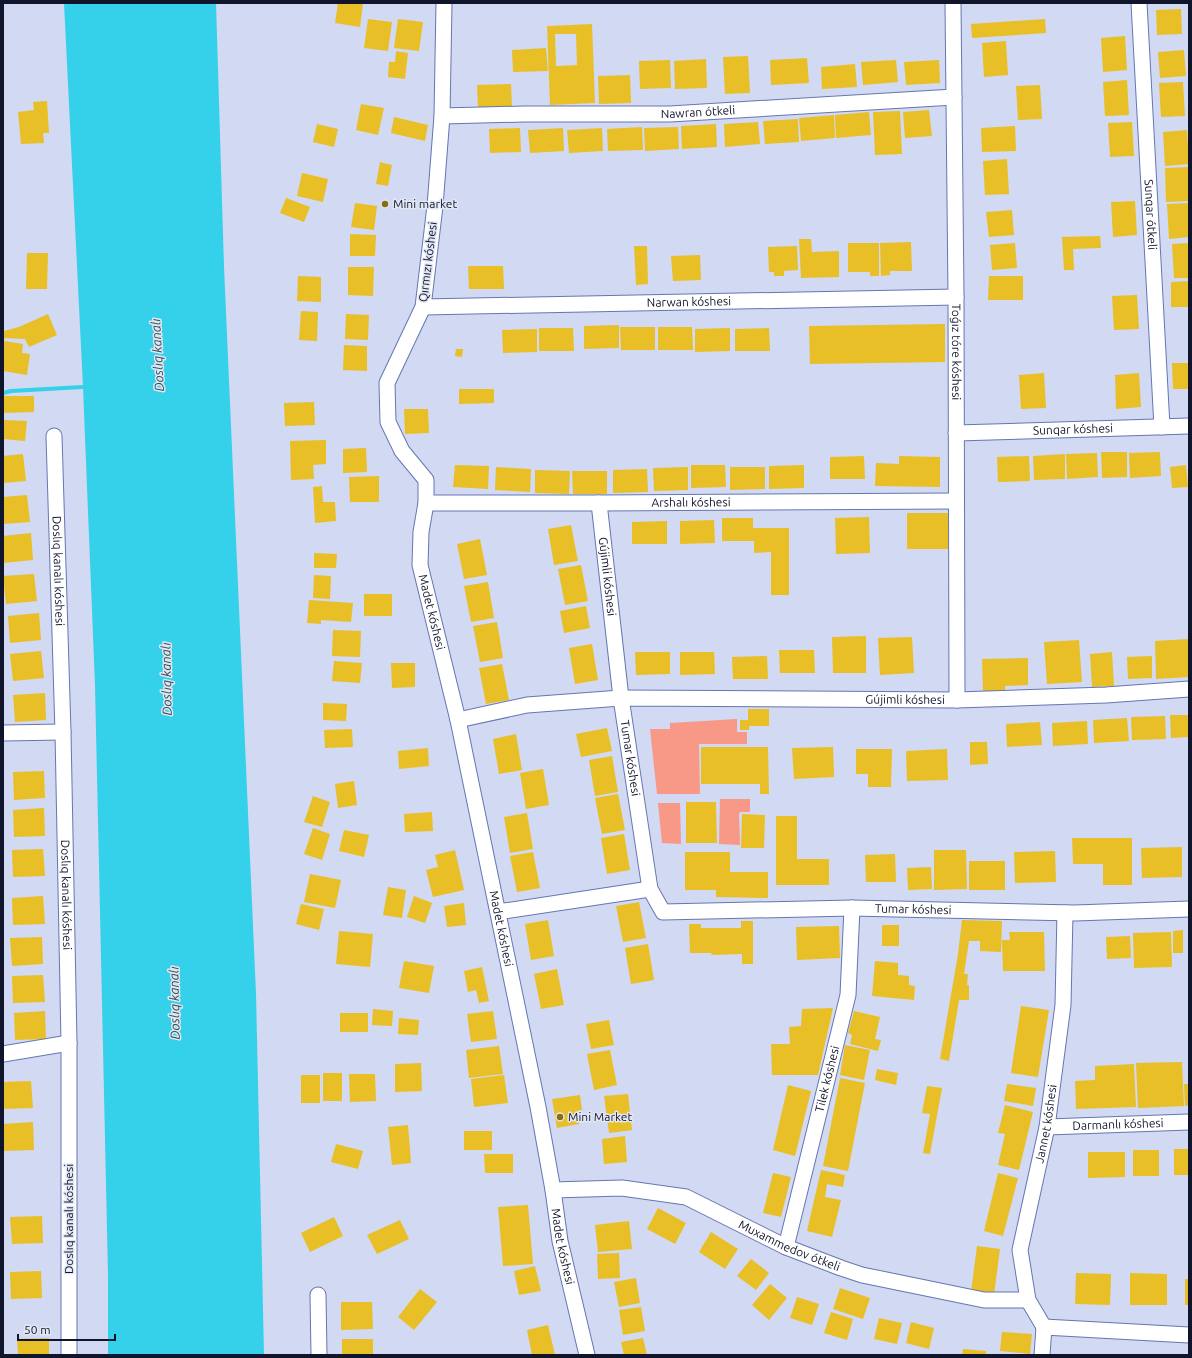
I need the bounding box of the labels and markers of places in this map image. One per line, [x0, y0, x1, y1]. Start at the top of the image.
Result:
place label: Mini market [393, 197, 457, 210]
marker: Mini market [380, 199, 390, 209]
place label: Mini Market [568, 1110, 632, 1123]
marker: Mini Market [555, 1112, 565, 1122]

